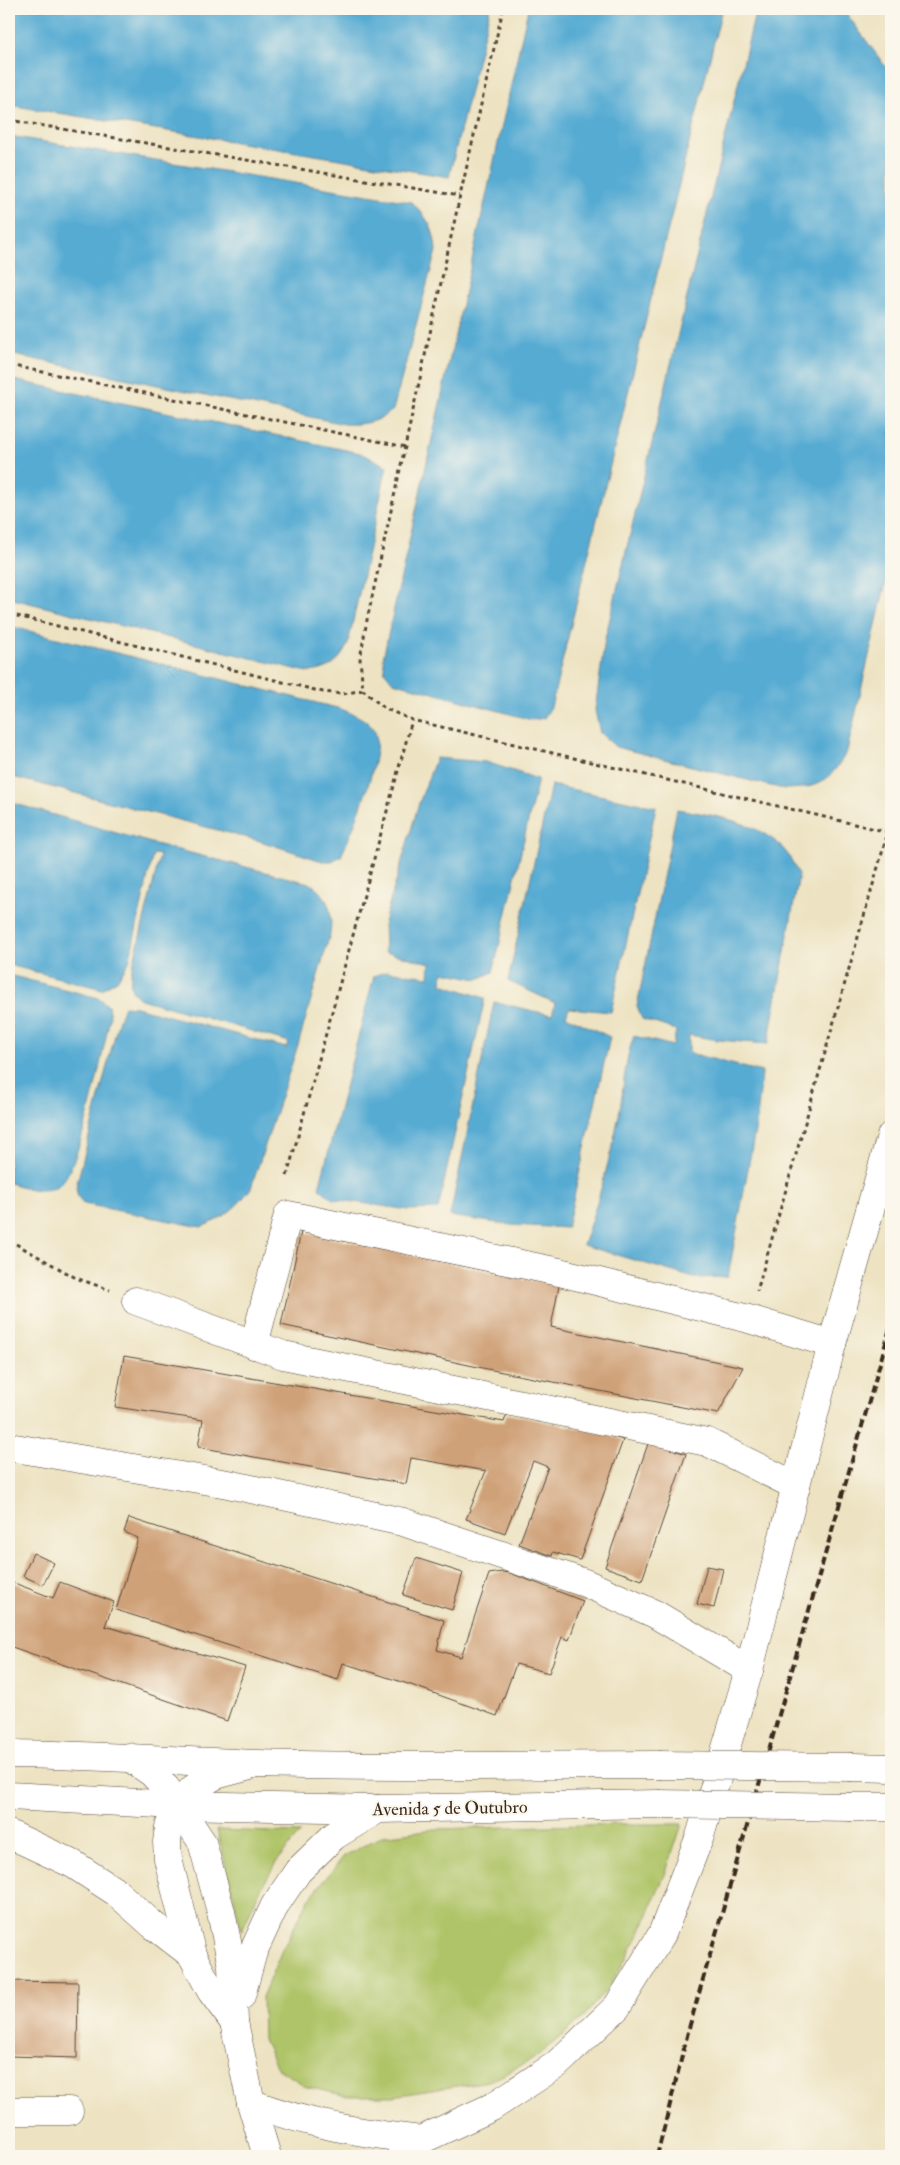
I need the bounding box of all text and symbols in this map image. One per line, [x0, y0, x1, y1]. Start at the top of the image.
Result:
street label: Avenida 5 de Outubro [371, 1796, 528, 1821]

